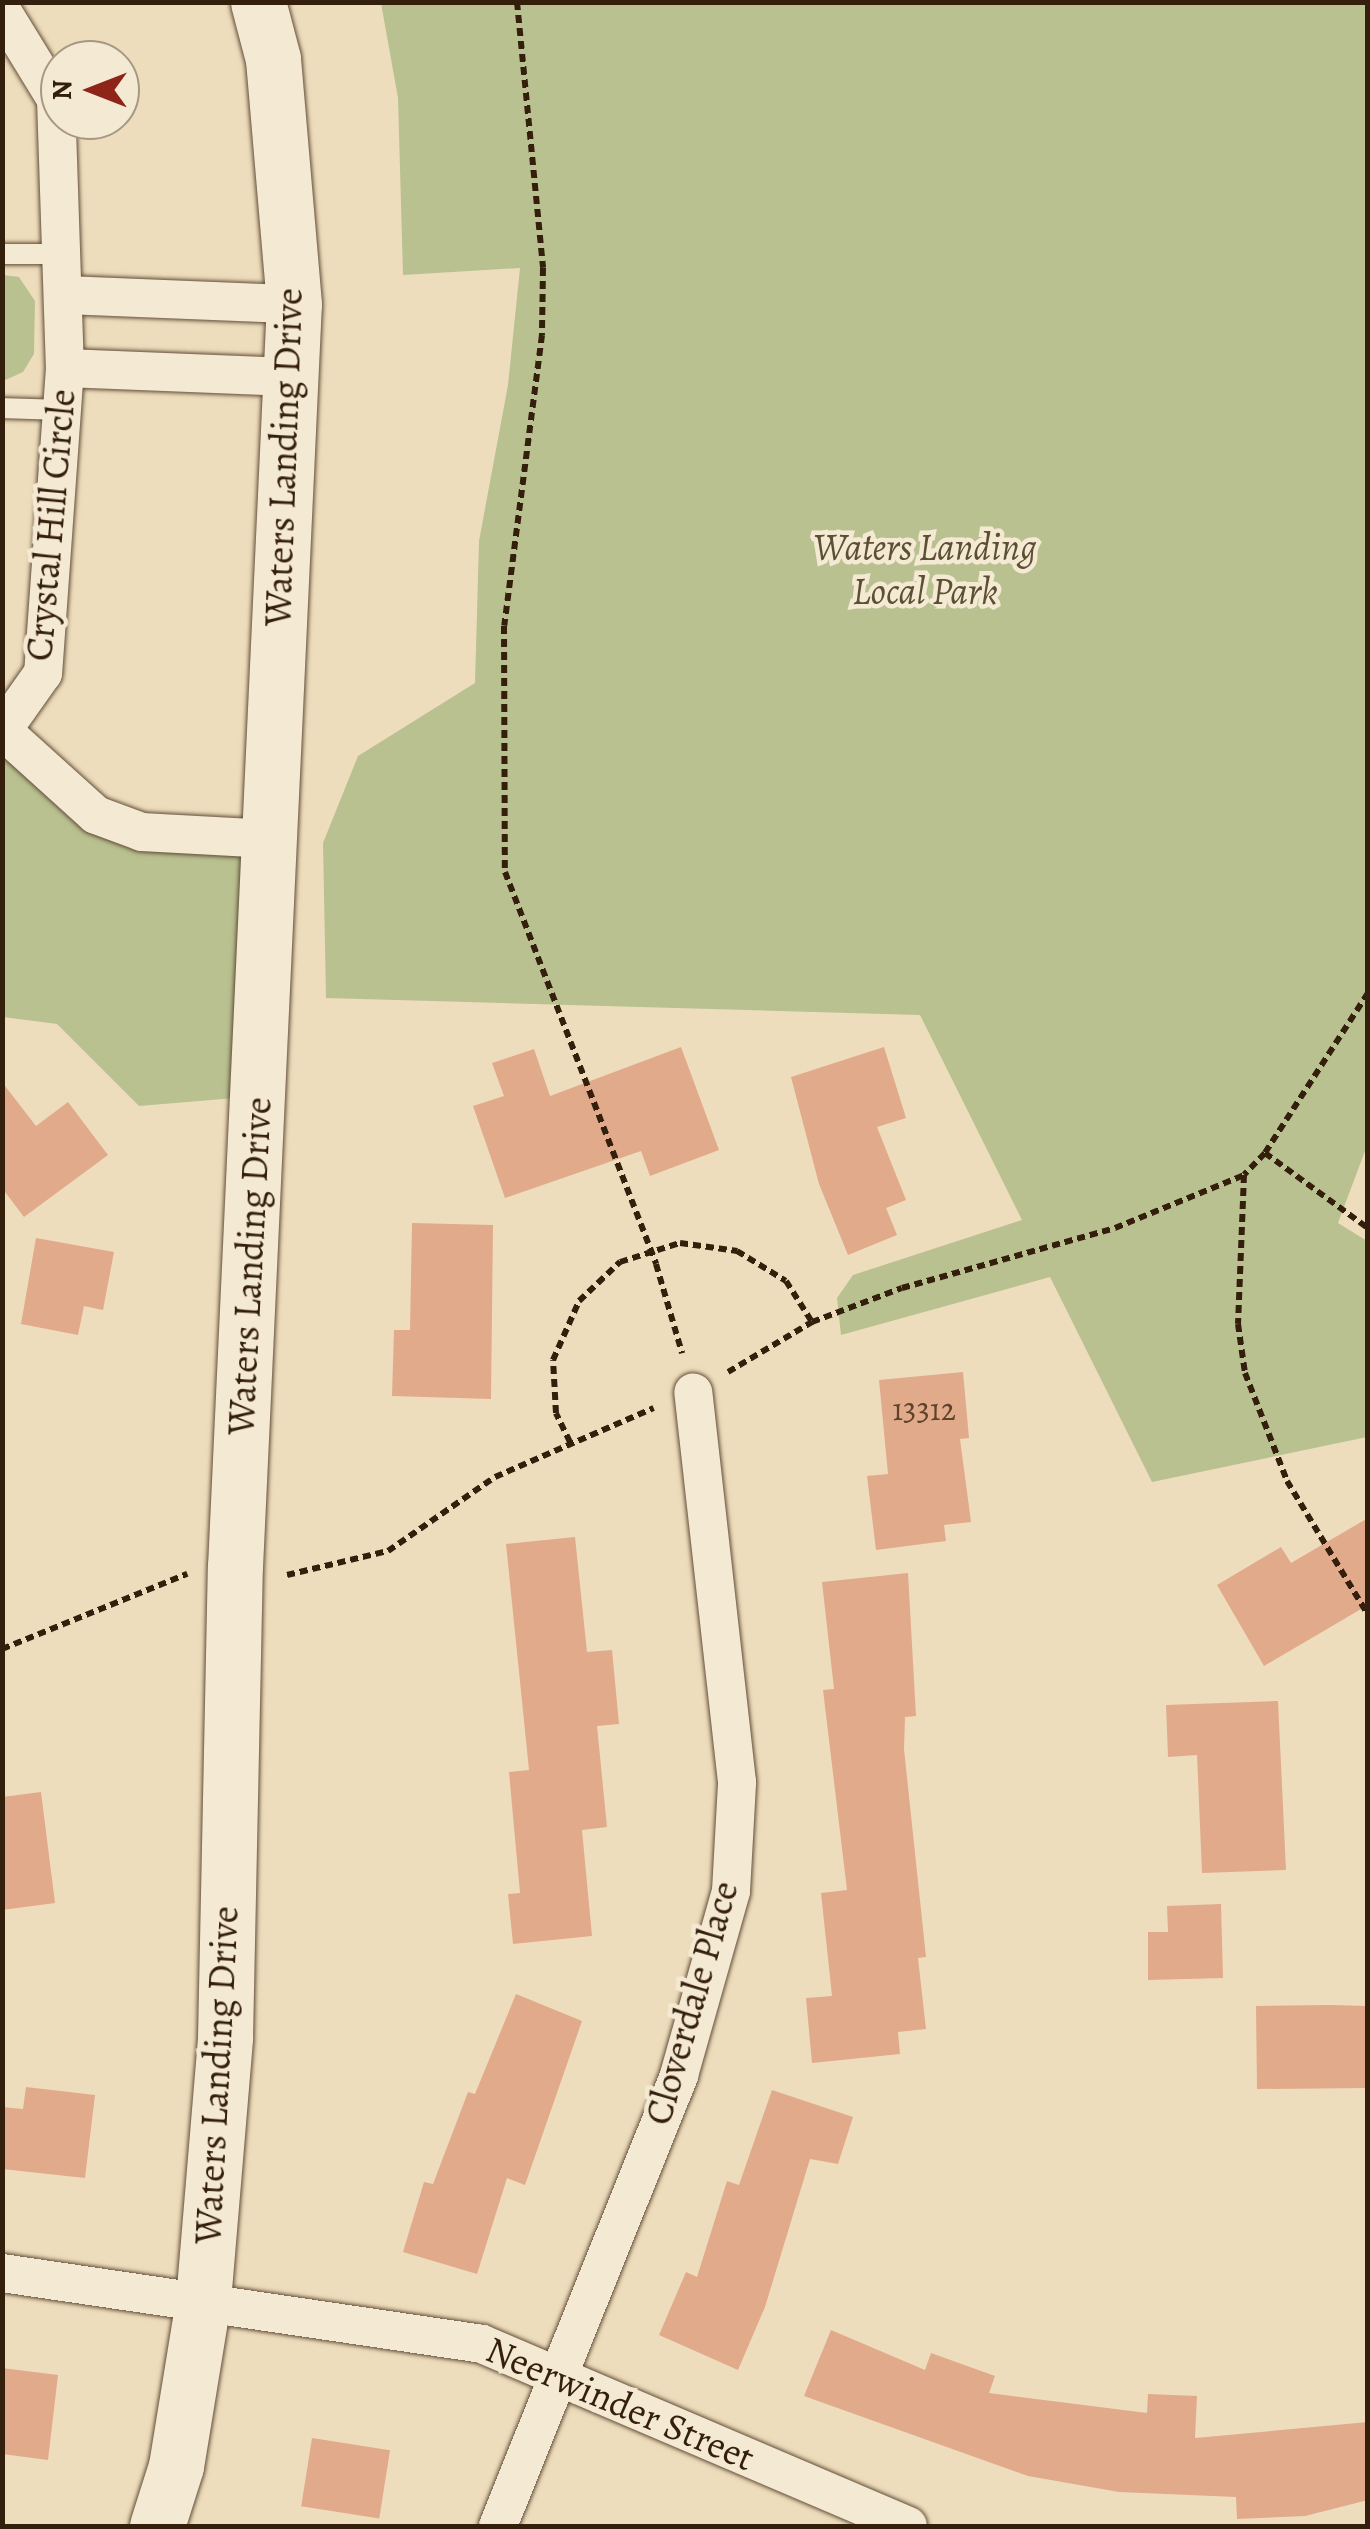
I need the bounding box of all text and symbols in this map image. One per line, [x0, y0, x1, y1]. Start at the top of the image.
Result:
north arrow [40, 40, 140, 140]
text: N [43, 80, 81, 100]
street label: Waters Landing Drive [255, 287, 313, 627]
street label: Crystal Hill Circle [16, 387, 86, 663]
park label: Waters Landing Local Park [813, 525, 1037, 614]
street label: Waters Landing Drive [218, 1096, 282, 1436]
house number: 13312 [892, 1390, 956, 1428]
street label: Cloverdale Place [635, 1876, 749, 2130]
street label: Waters Landing Drive [185, 1905, 249, 2245]
street label: Neerwinder Street [479, 2327, 761, 2481]

